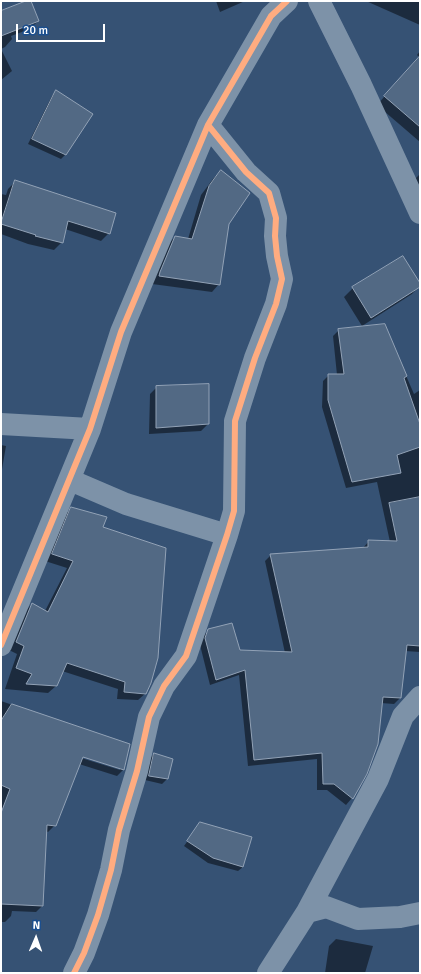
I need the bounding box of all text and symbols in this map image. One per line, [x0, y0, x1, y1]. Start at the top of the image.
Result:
scale bar [18, 16, 107, 42]
text: 20 m [23, 23, 48, 38]
north arrow [16, 918, 56, 958]
text: N [32, 919, 40, 932]

